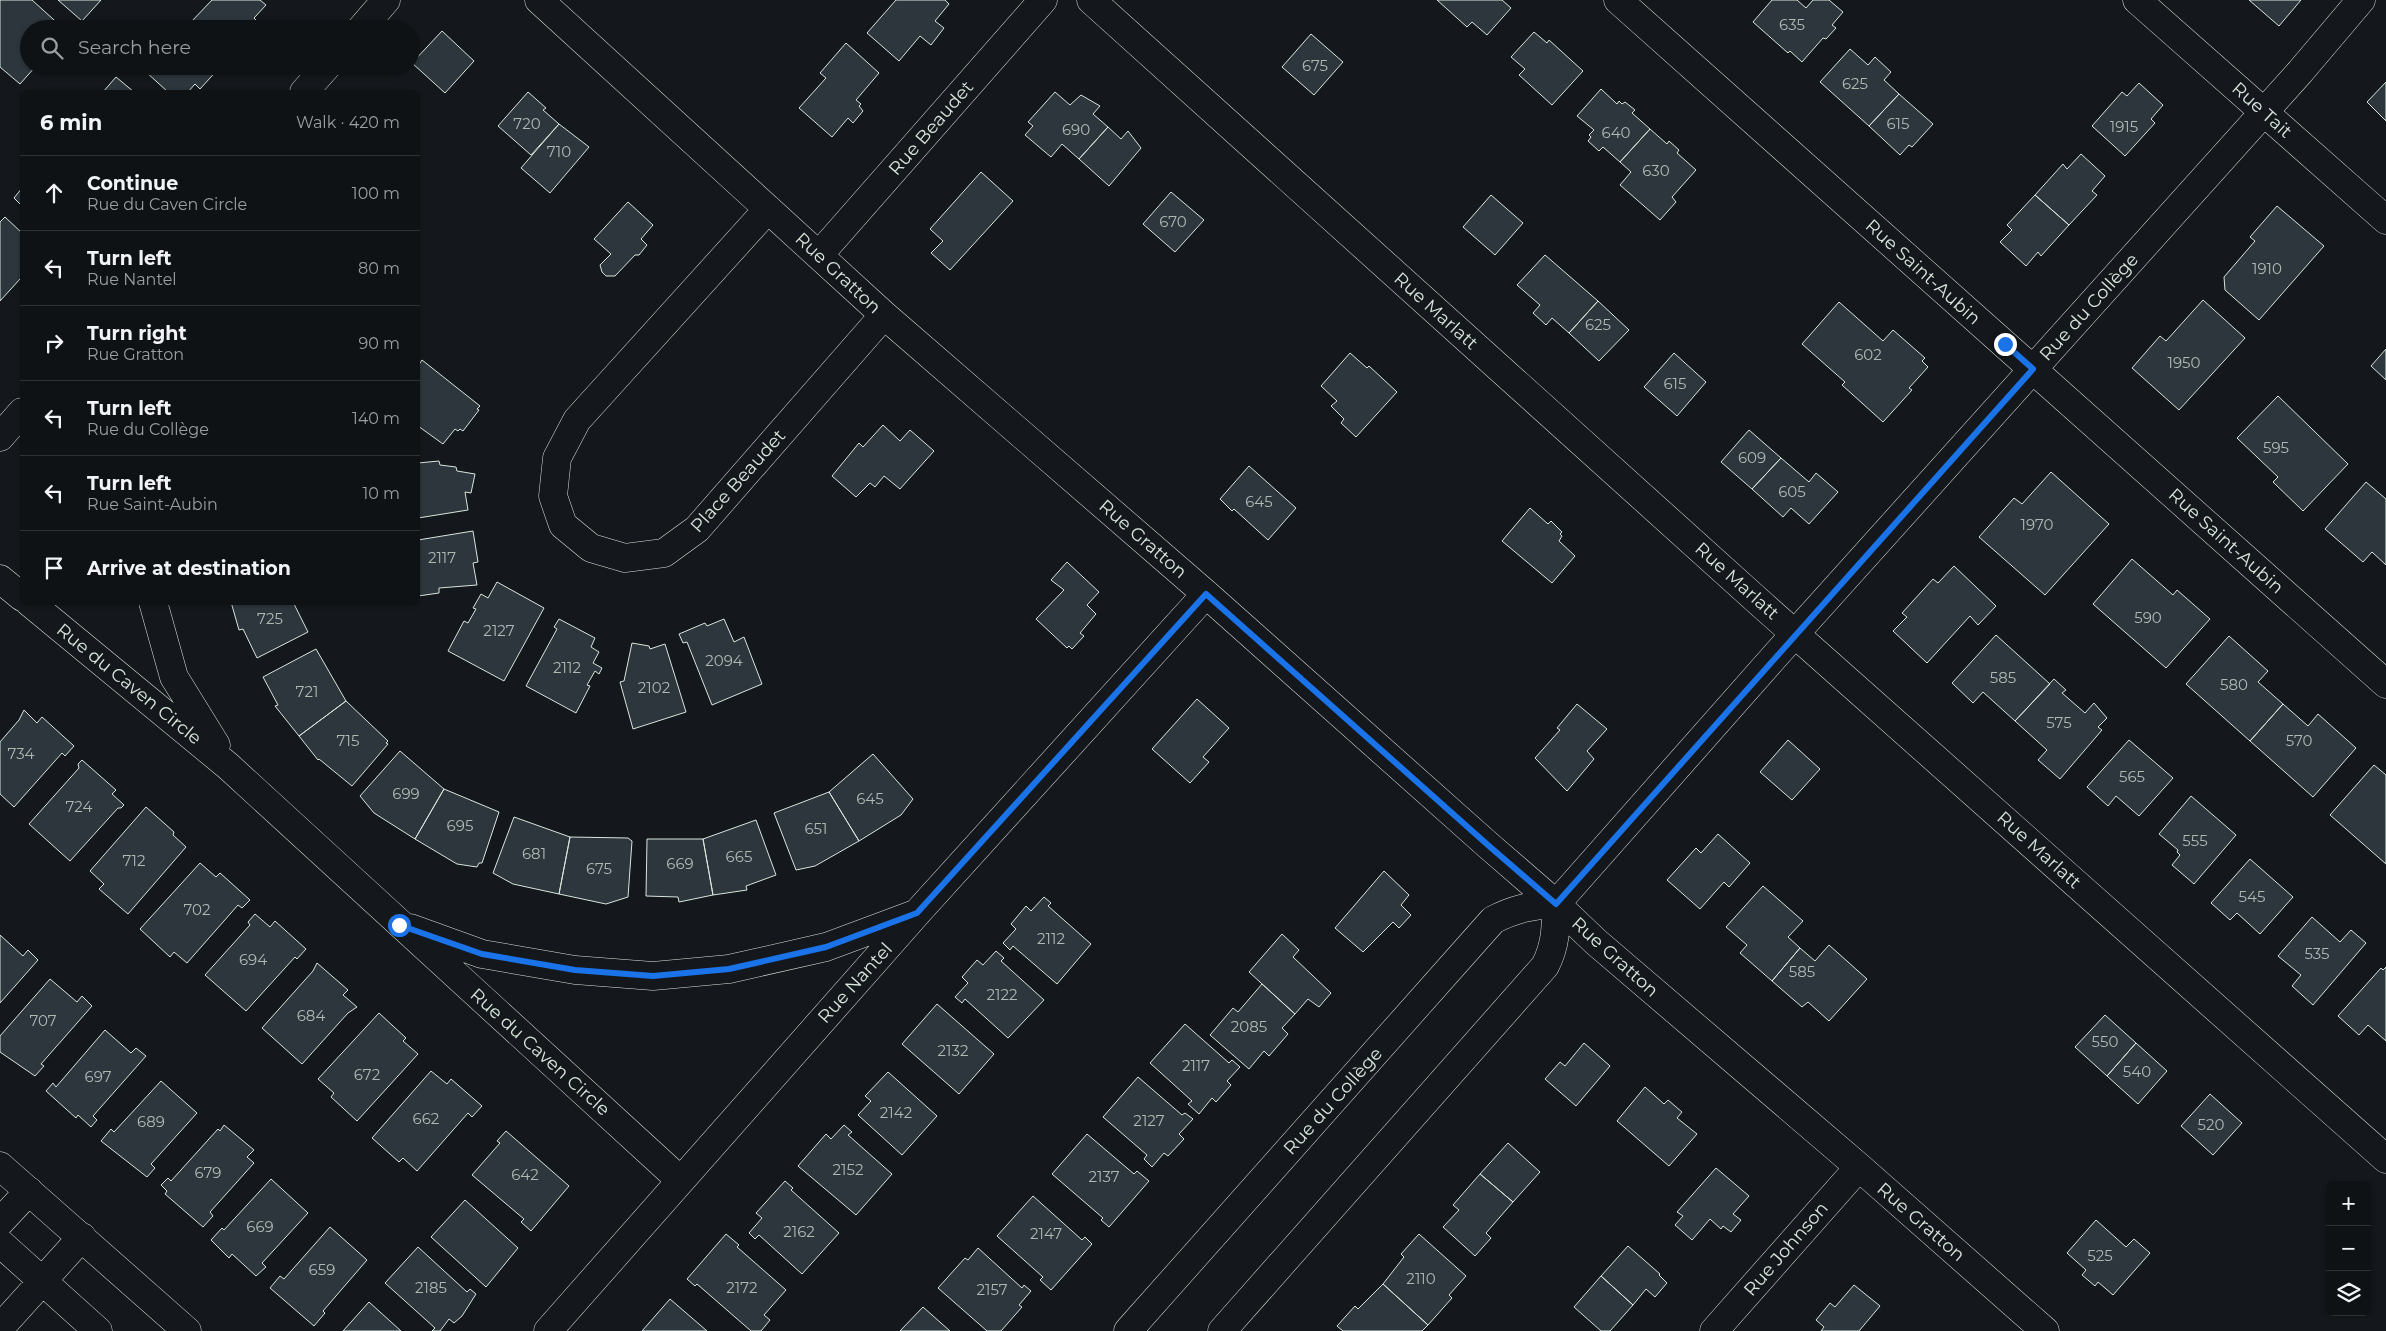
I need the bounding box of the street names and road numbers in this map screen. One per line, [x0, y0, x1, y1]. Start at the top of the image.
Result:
street label: Rue Beaudet [884, 76, 978, 180]
street label: Rue Tait [2227, 77, 2297, 143]
street label: Rue Saint-Aubin [1861, 215, 1985, 329]
street label: Rue Gratton [791, 228, 885, 318]
street label: Rue du Collège [2035, 249, 2143, 365]
street label: Rue Marlatt [1389, 268, 1483, 354]
street label: Place Beaudet [686, 425, 790, 537]
street label: Rue Saint-Aubin [2164, 484, 2288, 598]
street label: Rue Gratton [1095, 495, 1191, 583]
street label: Rue Marlatt [1690, 538, 1784, 624]
street label: Rue du Caven Circle [52, 619, 206, 749]
street label: Rue Marlatt [1992, 807, 2086, 893]
street label: Rue Gratton [1567, 912, 1663, 1002]
street label: Rue Nantel [813, 938, 897, 1028]
street label: Rue du Caven Circle [466, 983, 614, 1121]
street label: Rue du Collège [1279, 1043, 1387, 1159]
street label: Rue Gratton [1873, 1178, 1969, 1266]
street label: Rue Johnson [1739, 1197, 1833, 1301]

